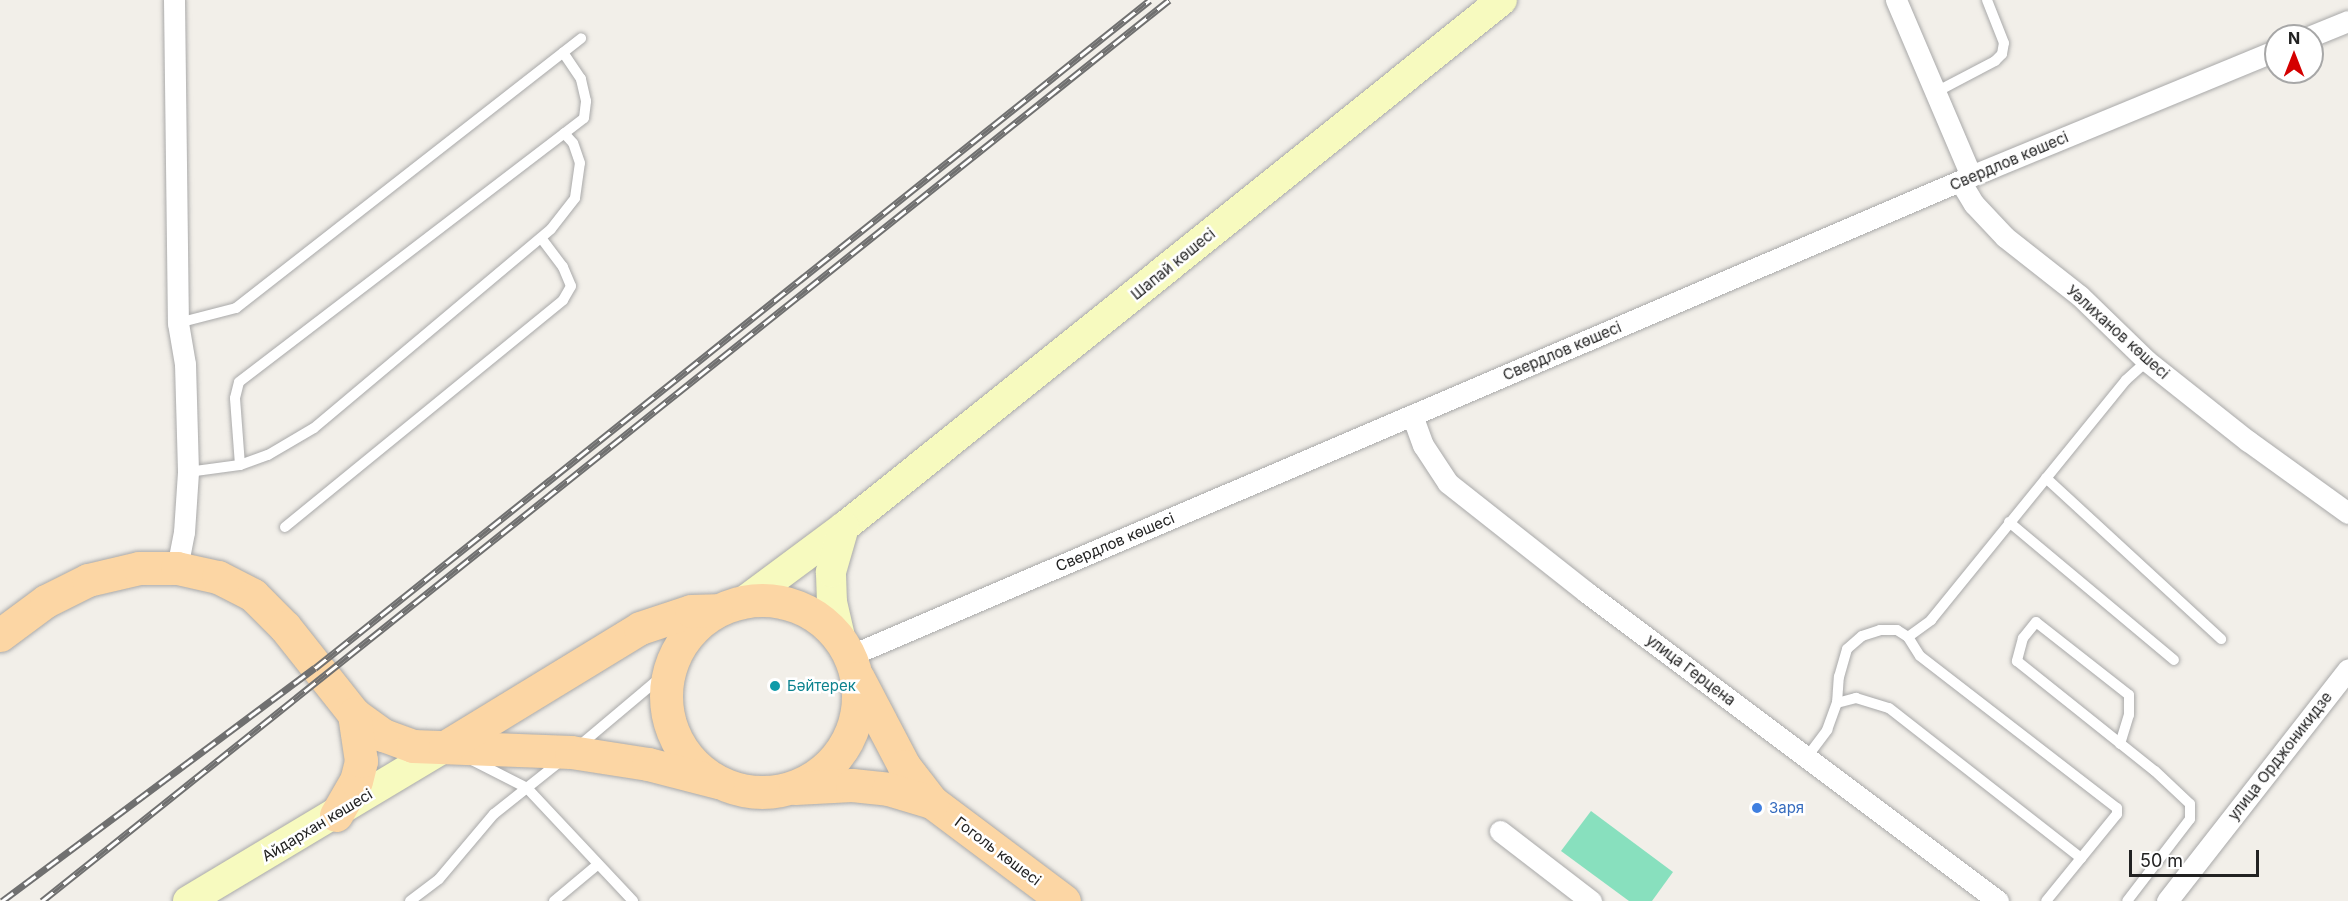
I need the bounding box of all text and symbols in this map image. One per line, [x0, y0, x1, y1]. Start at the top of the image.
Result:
north arrow [2264, 24, 2324, 84]
text: N [2288, 28, 2300, 48]
street label: Свердлов көшесі [1947, 128, 2071, 194]
street label: Шапай көшесі [1127, 225, 1219, 303]
street label: Уәлиханов көшесі [2063, 281, 2173, 383]
street label: Свердлов көшесі [1500, 318, 1624, 384]
street label: Свердлов көшесі [1053, 509, 1177, 575]
street label: улица Герцена [1643, 631, 1739, 709]
place label: Бәйтерек [787, 677, 856, 695]
marker: Бәйтерек [768, 679, 782, 693]
street label: улица Орджоникидзе [2224, 688, 2336, 824]
street label: Айдархан көшесі [259, 785, 375, 865]
place label: Заря [1769, 799, 1804, 817]
marker: Заря [1750, 801, 1764, 815]
street label: Гоголь көшесі [951, 813, 1045, 889]
scale bar [2132, 838, 2262, 876]
text: 50 m [2140, 850, 2183, 871]

